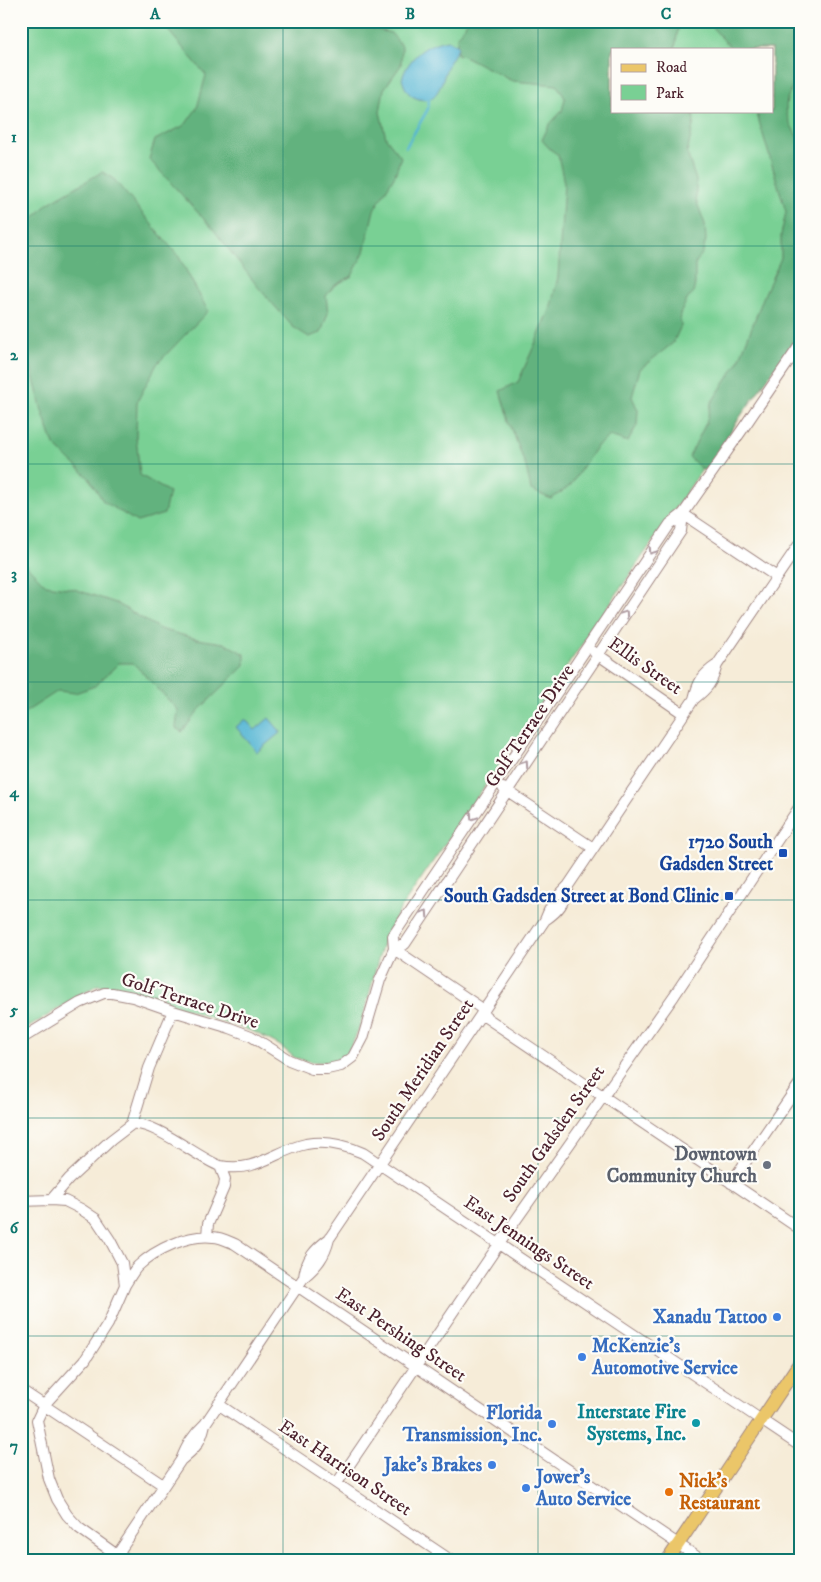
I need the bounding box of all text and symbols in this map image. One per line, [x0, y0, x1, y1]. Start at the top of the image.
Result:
text: A [149, 4, 161, 24]
text: B [405, 4, 415, 24]
text: C [661, 4, 671, 24]
legend [611, 48, 774, 112]
text: Road [656, 58, 688, 77]
text: Park [656, 84, 685, 103]
text: 1 [11, 127, 17, 147]
text: 2 [10, 345, 19, 365]
one-way arrow [649, 545, 658, 555]
text: 3 [11, 564, 17, 584]
one-way arrow [619, 610, 628, 620]
street label: Ellis Street [604, 632, 686, 700]
street label: Golf Terrace Drive [480, 660, 580, 792]
one-way arrow [519, 760, 528, 769]
text: 4 [8, 782, 19, 802]
one-way arrow [470, 811, 479, 821]
place label: 1720 South Gadsden Street [660, 831, 774, 876]
marker: 1720 South Gadsden Street [777, 847, 789, 859]
place label: South Gadsden Street at Bond Clinic [444, 885, 719, 908]
marker: South Gadsden Street at Bond Clinic [723, 890, 735, 902]
one-way arrow [419, 910, 429, 919]
street label: Golf Terrace Drive [118, 968, 262, 1034]
street label: South Meridian Street [367, 994, 479, 1146]
text: 5 [9, 1000, 18, 1020]
street label: South Gadsden Street [498, 1061, 610, 1207]
place label: Downtown Community Church [607, 1143, 758, 1188]
marker: Downtown Community Church [761, 1159, 773, 1171]
street label: East Jennings Street [459, 1191, 599, 1295]
text: 6 [10, 1218, 20, 1238]
street label: East Pershing Street [331, 1283, 471, 1387]
place label: Xanadu Tattoo [653, 1306, 767, 1329]
marker: Xanadu Tattoo [771, 1311, 783, 1323]
place label: McKenzie's Automotive Service [591, 1335, 738, 1380]
marker: McKenzie's Automotive Service [576, 1351, 588, 1363]
place label: Interstate Fire Systems, Inc. [577, 1401, 686, 1446]
place label: Florida Transmission, Inc. [402, 1402, 543, 1447]
street label: East Harrison Street [274, 1415, 416, 1521]
marker: Interstate Fire Systems, Inc. [690, 1417, 702, 1429]
marker: Florida Transmission, Inc. [546, 1418, 558, 1430]
text: 7 [10, 1436, 18, 1456]
place label: Jake's Brakes [382, 1454, 483, 1477]
marker: Jake's Brakes [486, 1459, 498, 1471]
place label: Jower's Auto Service [534, 1466, 631, 1511]
place label: Nick's Restaurant [679, 1470, 761, 1515]
marker: Jower's Auto Service [520, 1482, 532, 1494]
marker: Nick's Restaurant [663, 1486, 675, 1498]

